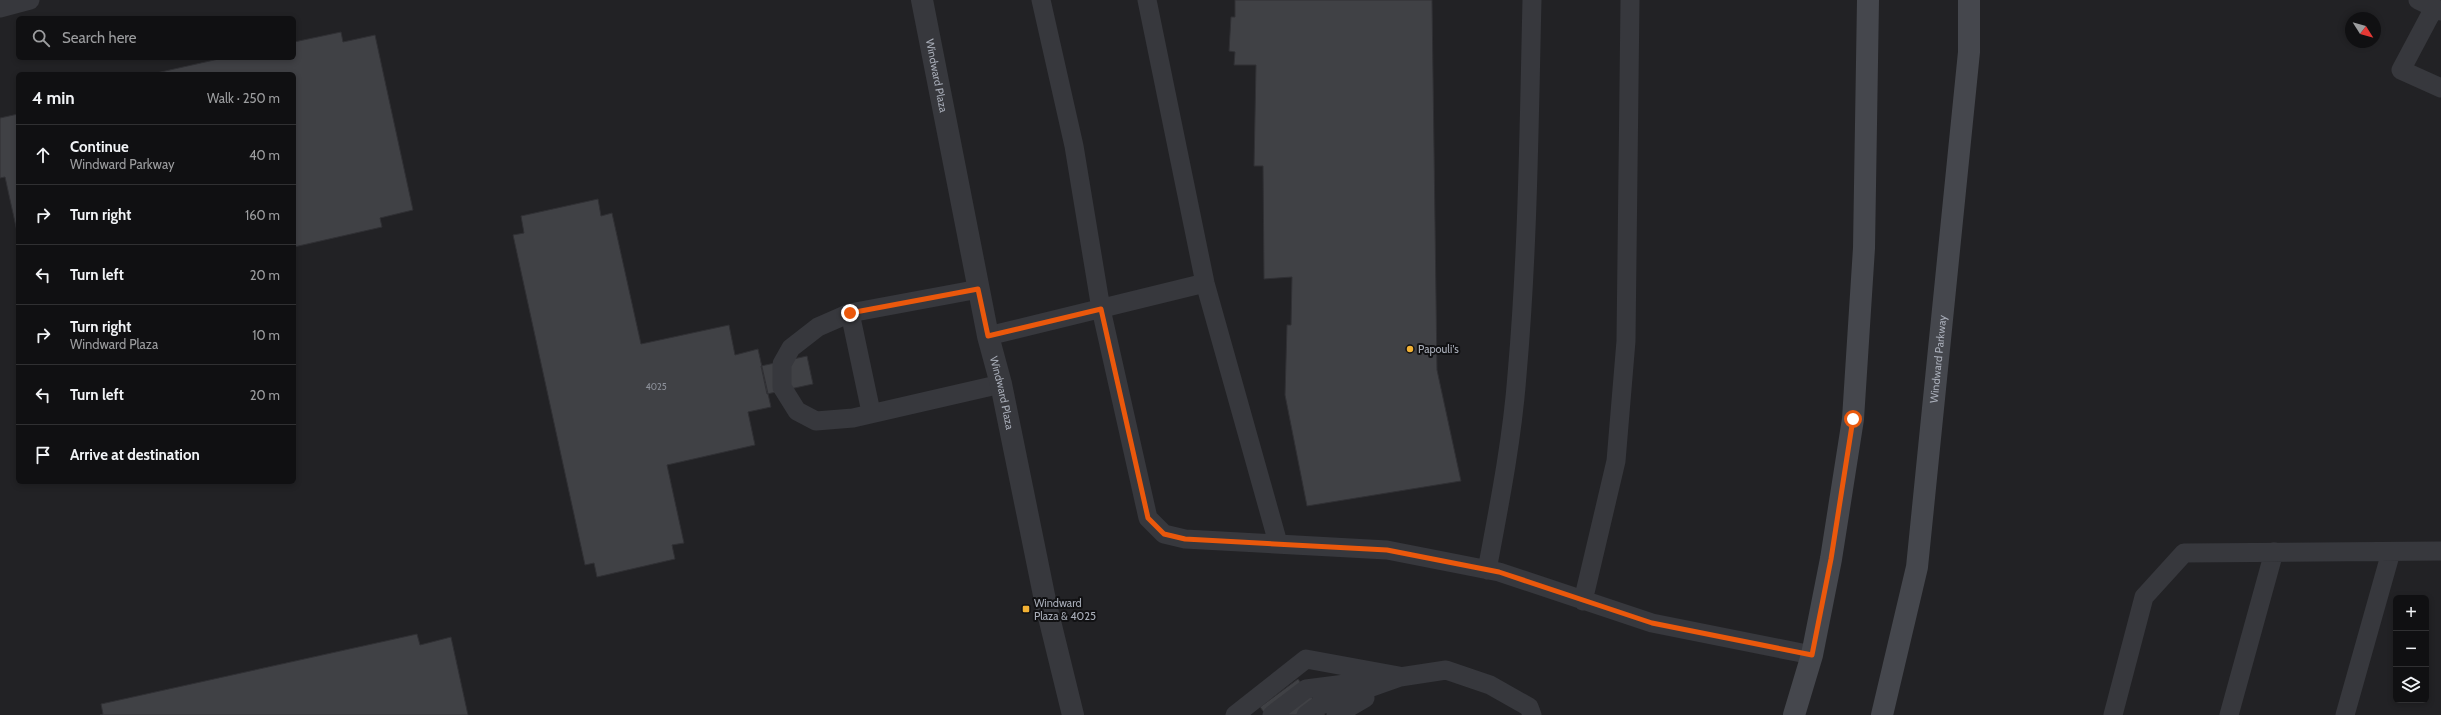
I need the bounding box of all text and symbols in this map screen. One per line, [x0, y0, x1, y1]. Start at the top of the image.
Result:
north arrow [2345, 12, 2381, 48]
search box [16, 16, 296, 60]
icon: search [30, 27, 52, 49]
text: Search here [62, 29, 137, 47]
street label: Windward Plaza [923, 38, 951, 114]
text: 4 min [32, 88, 75, 108]
text: Walk · 250 m [207, 90, 280, 106]
text: Continue [70, 138, 129, 156]
icon: ahead [32, 144, 54, 166]
text: 40 m [249, 147, 280, 163]
text: Windward Parkway [70, 156, 175, 172]
icon: right [32, 204, 54, 226]
text: Turn right [70, 206, 131, 224]
text: 160 m [245, 207, 280, 223]
icon: left [32, 264, 54, 286]
text: Turn left [70, 266, 124, 284]
text: 20 m [250, 267, 280, 283]
route end [841, 304, 859, 322]
street label: Windward Parkway [1927, 314, 1949, 404]
text: Turn right [70, 318, 131, 336]
icon: right [32, 324, 54, 346]
text: 10 m [252, 327, 280, 343]
text: Windward Plaza [70, 336, 158, 352]
place label: Papouli's [1418, 342, 1459, 356]
marker: Papouli's [1405, 344, 1415, 354]
street label: Windward Plaza [987, 355, 1017, 431]
house number: 4025 [645, 381, 667, 392]
icon: left [32, 384, 54, 406]
text: Turn left [70, 386, 124, 404]
text: 20 m [250, 387, 280, 403]
route start [1844, 410, 1862, 428]
icon: arrive [32, 444, 54, 466]
text: Arrive at destination [70, 446, 200, 464]
map controls [2393, 595, 2429, 703]
button: + [2393, 595, 2429, 631]
place label: Windward Plaza & 4025 [1034, 596, 1096, 623]
marker: Windward Plaza & 4025 [1021, 604, 1031, 614]
button: − [2393, 631, 2429, 667]
button: layers [2393, 667, 2429, 703]

